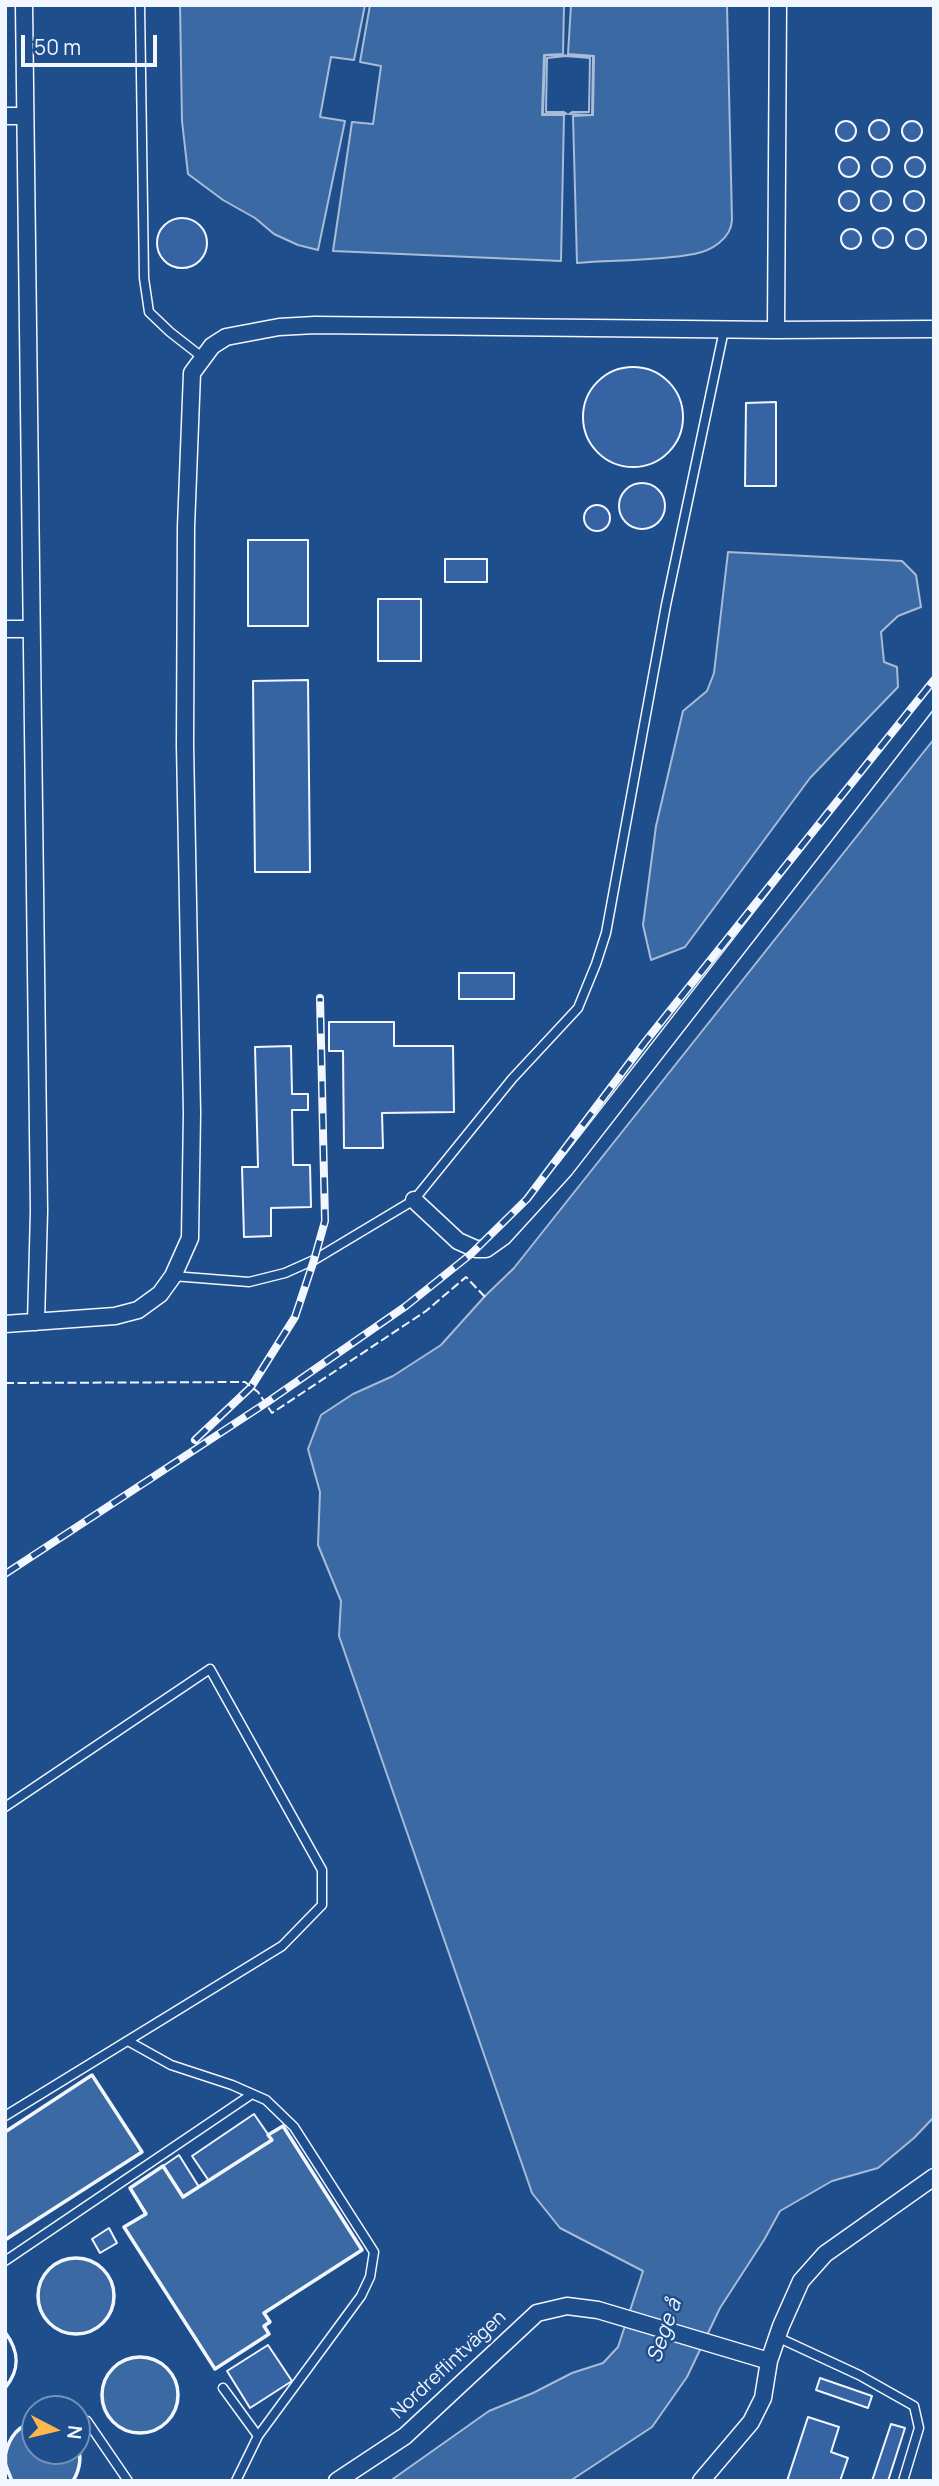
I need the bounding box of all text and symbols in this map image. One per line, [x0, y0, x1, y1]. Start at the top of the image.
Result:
scale bar [24, 21, 161, 65]
text: 50 m [34, 33, 81, 61]
water label: Sege å [642, 2296, 688, 2366]
street label: Nordreflintvägen [387, 2306, 511, 2424]
north arrow [21, 2395, 91, 2465]
text: N [61, 2424, 89, 2441]

